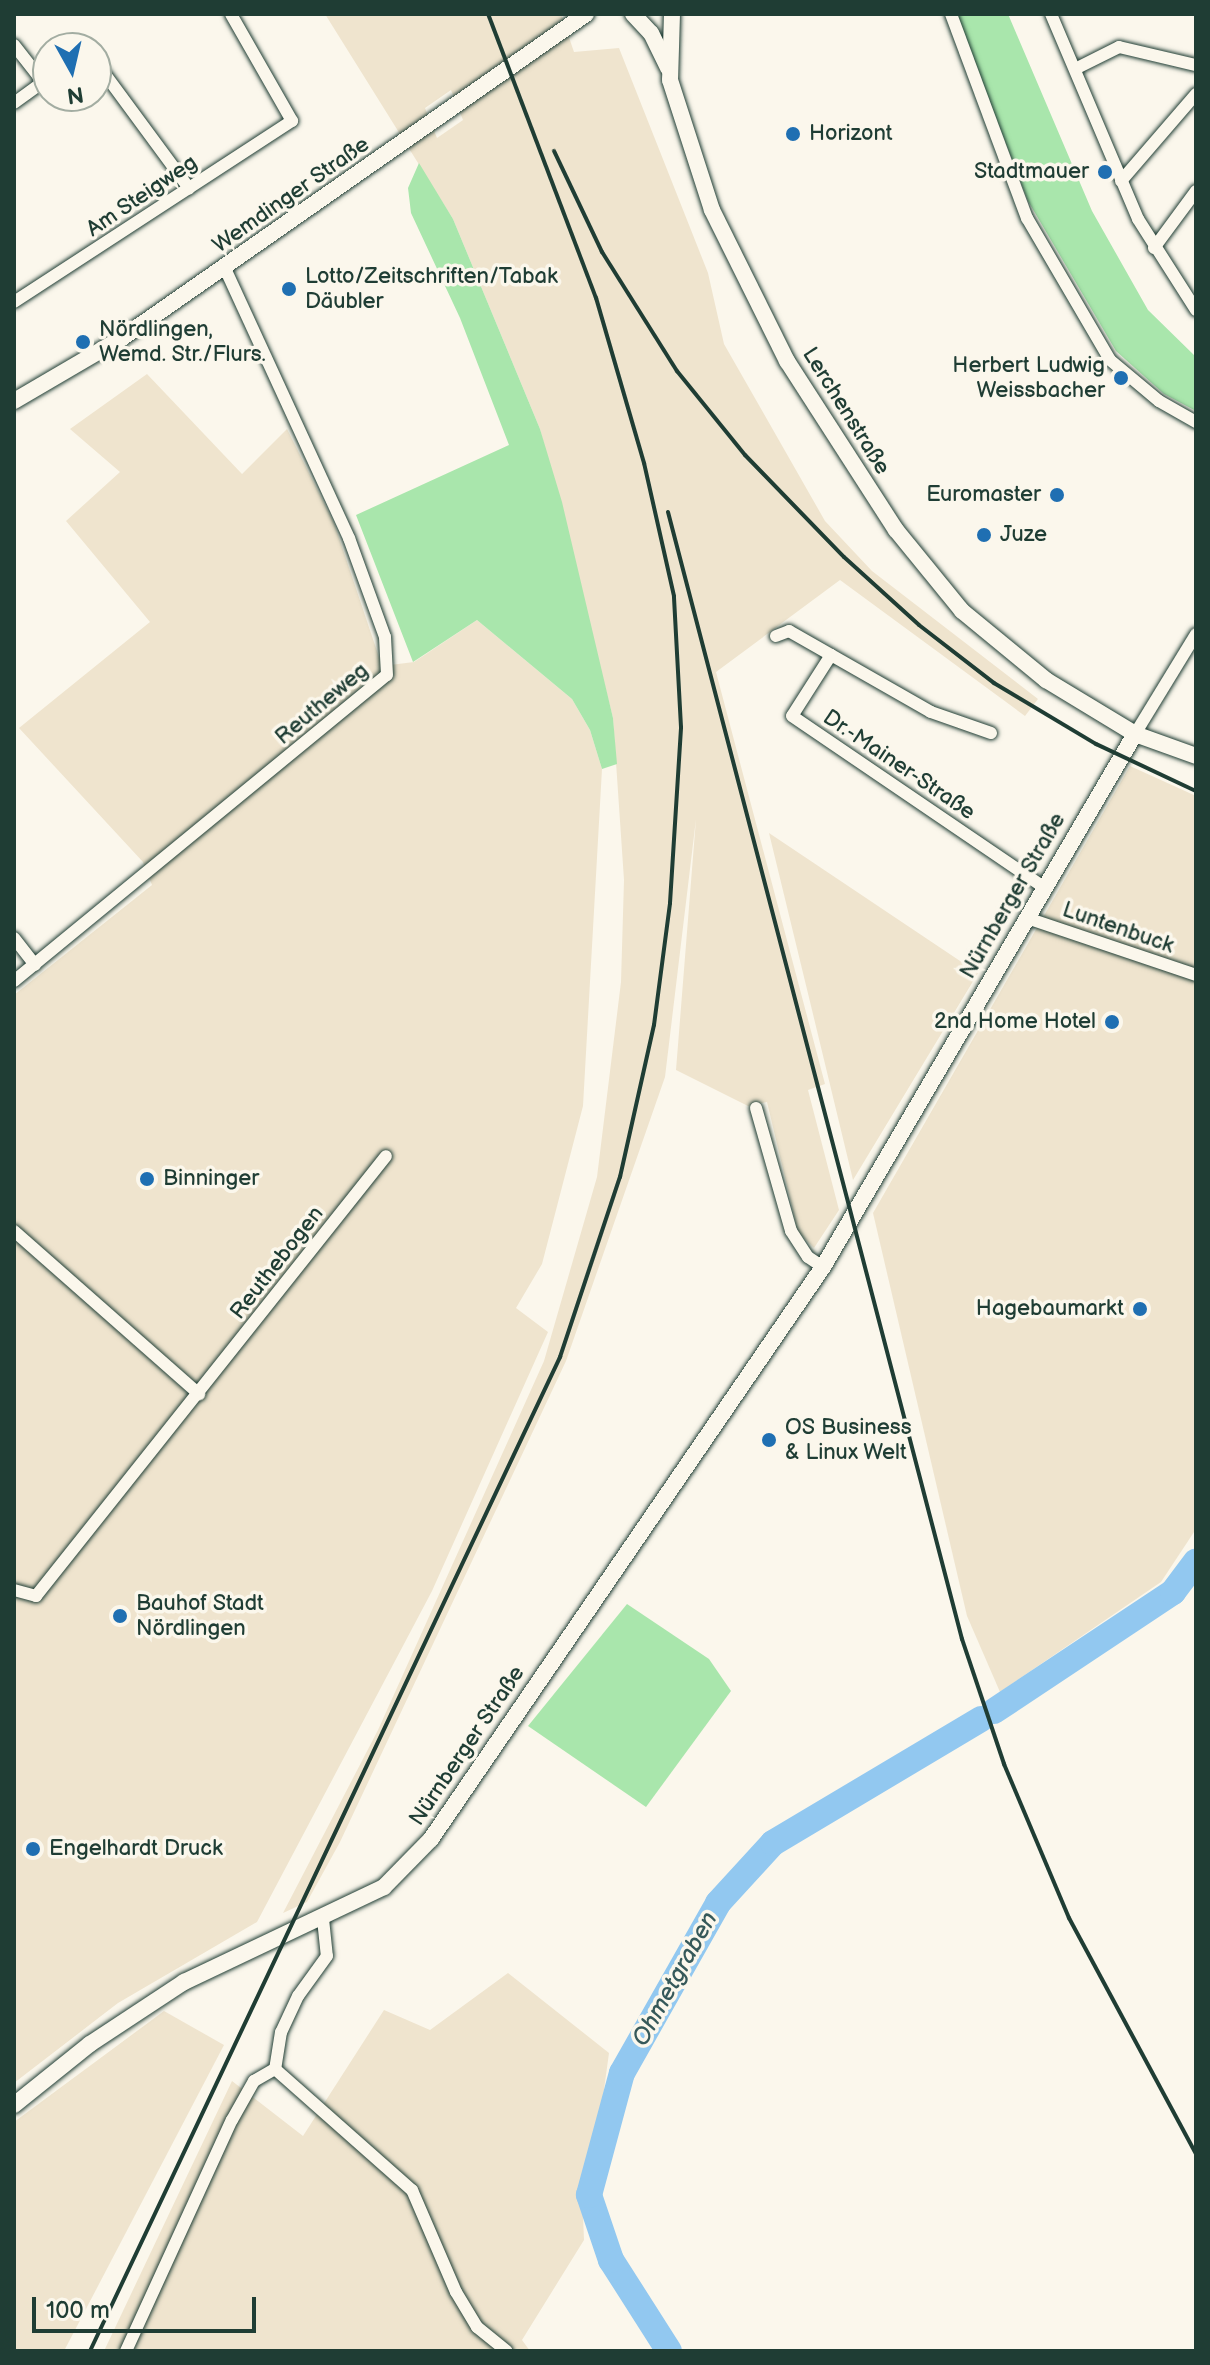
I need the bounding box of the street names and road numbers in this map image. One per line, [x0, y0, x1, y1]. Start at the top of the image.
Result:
street label: Wemdinger Straße [208, 131, 374, 259]
street label: Am Steigweg [81, 149, 203, 243]
street label: Lerchenstraße [796, 343, 896, 479]
street label: Reutheweg [270, 657, 374, 751]
street label: Dr.-Mainer-Straße [818, 704, 980, 826]
street label: Nürnberger Straße [955, 808, 1071, 984]
street label: Luntenbuck [1059, 897, 1177, 959]
street label: Reuthebogen [225, 1201, 329, 1325]
street label: Nürnberger Straße [404, 1661, 530, 1831]

